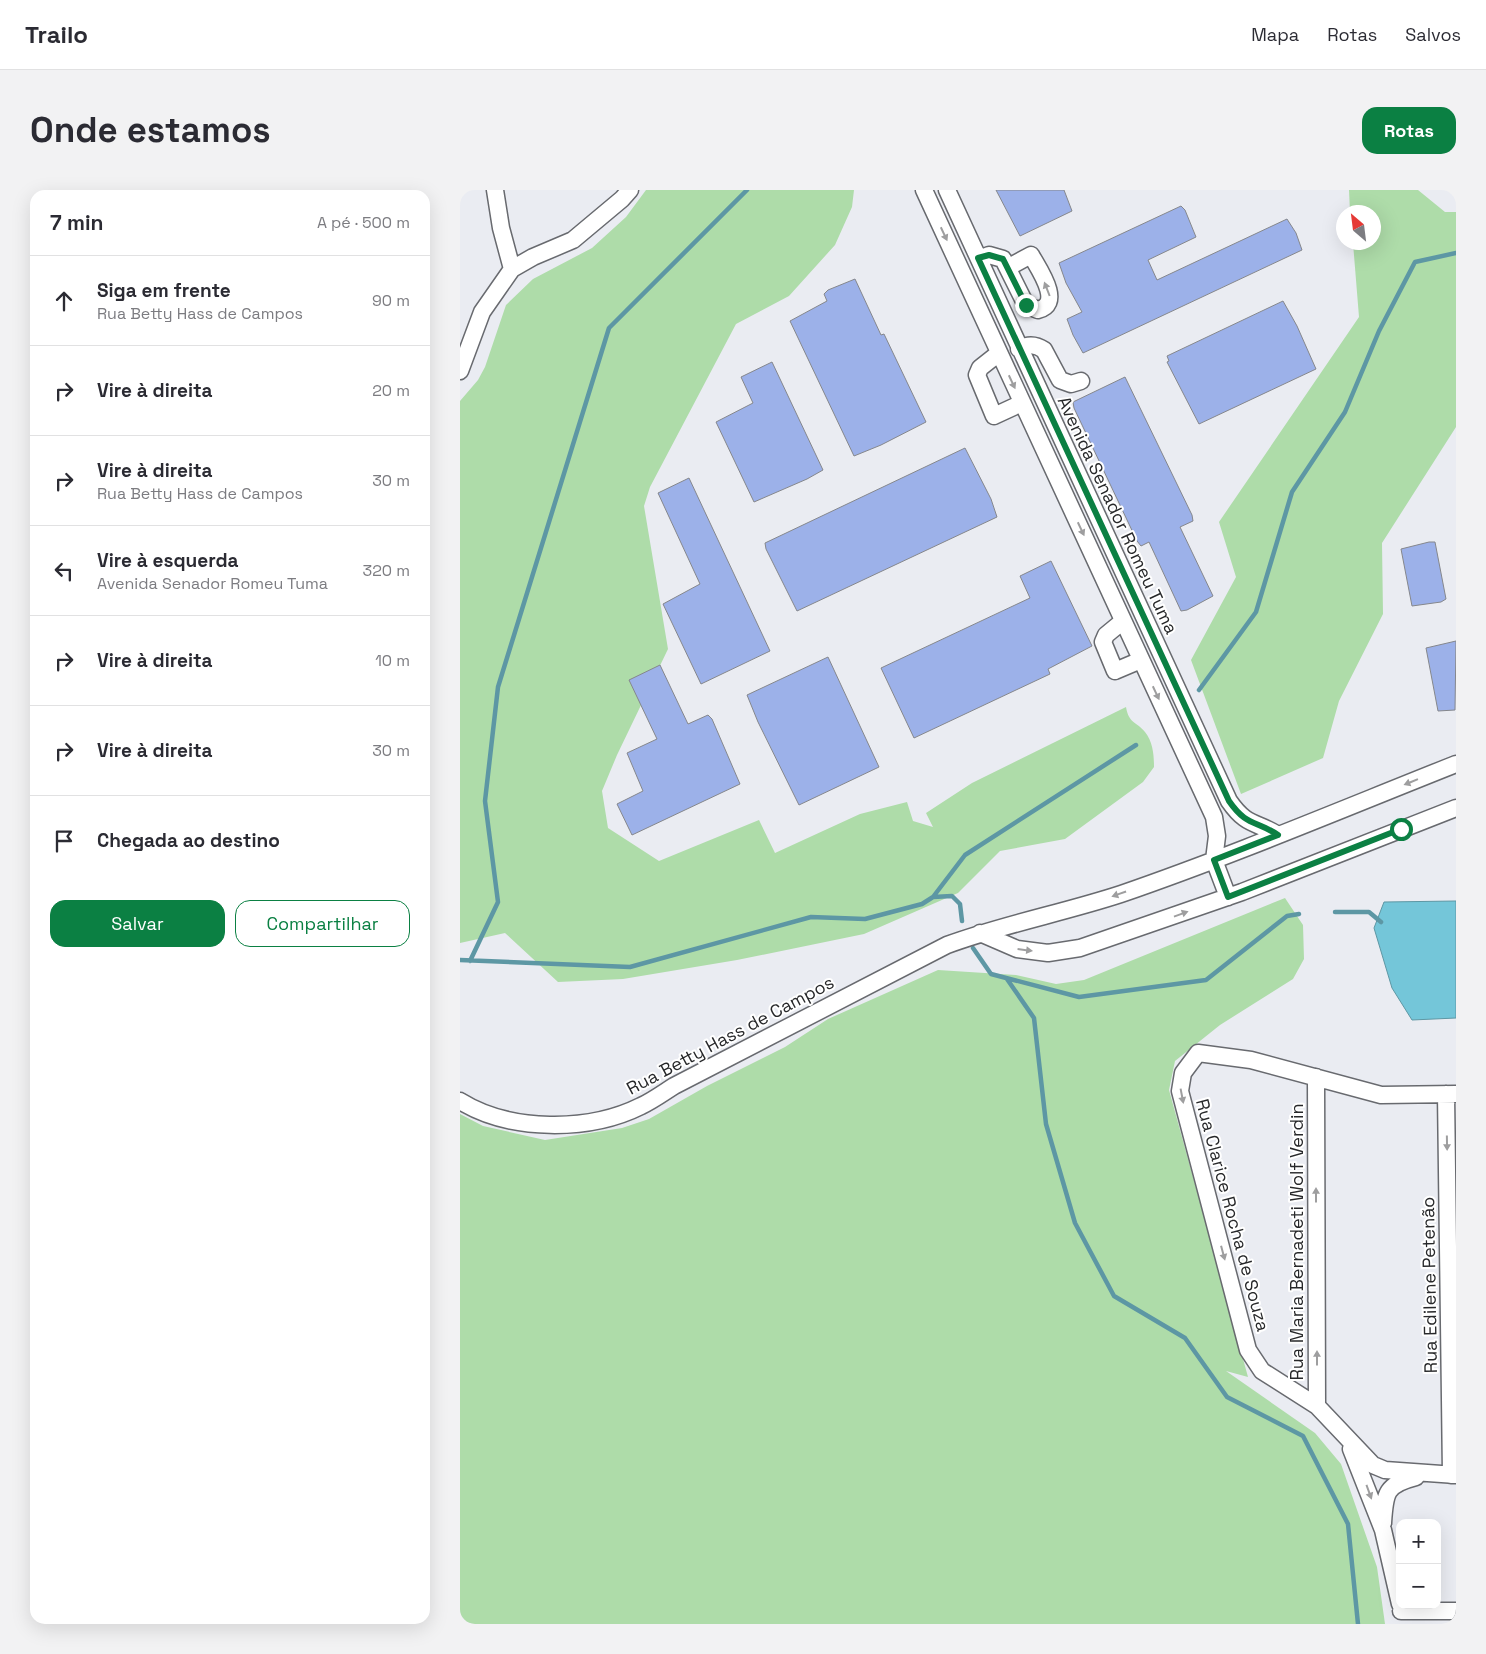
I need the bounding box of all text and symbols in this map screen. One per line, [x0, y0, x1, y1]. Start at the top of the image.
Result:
text: Trailo [25, 19, 88, 50]
text: Mapa [1251, 23, 1299, 46]
text: Rotas [1327, 23, 1377, 46]
text: Salvos [1405, 23, 1461, 46]
button: Rotas [1362, 107, 1456, 154]
text: Onde estamos [30, 108, 271, 152]
north arrow [1336, 205, 1381, 250]
text: 7 min [50, 209, 103, 236]
text: A pé · 500 m [317, 212, 410, 233]
one-way arrow [940, 227, 948, 241]
text: Siga em frente [97, 278, 231, 303]
one-way arrow [1043, 282, 1050, 297]
icon: ahead [50, 287, 78, 315]
text: 90 m [372, 290, 410, 311]
route end [1015, 294, 1038, 317]
text: Rua Betty Hass de Campos [97, 303, 303, 324]
one-way arrow [1009, 375, 1017, 389]
icon: right [50, 377, 78, 405]
text: Vire à direita [97, 378, 213, 403]
text: 20 m [372, 380, 410, 401]
street label: Avenida Senador Romeu Tuma [1053, 392, 1183, 638]
text: Vire à direita [97, 458, 213, 483]
icon: right [50, 467, 78, 495]
text: 30 m [372, 470, 410, 491]
text: Rua Betty Hass de Campos [97, 483, 303, 504]
one-way arrow [1077, 522, 1085, 536]
text: Vire à esquerda [97, 548, 239, 573]
icon: left [50, 557, 78, 585]
text: 320 m [363, 560, 410, 581]
text: Avenida Senador Romeu Tuma [97, 573, 328, 594]
icon: right [50, 647, 78, 675]
text: Vire à direita [97, 648, 213, 673]
text: 10 m [375, 650, 410, 671]
one-way arrow [1152, 685, 1161, 700]
icon: right [50, 737, 78, 765]
text: Vire à direita [97, 738, 213, 763]
text: 30 m [372, 740, 410, 761]
one-way arrow [1403, 778, 1418, 786]
route start [1390, 818, 1413, 841]
icon: arrive [50, 827, 78, 855]
text: Chegada ao destino [97, 828, 280, 853]
one-way arrow [1111, 890, 1126, 898]
button: Salvar [50, 900, 225, 947]
button: Compartilhar [235, 900, 410, 947]
one-way arrow [1174, 910, 1189, 917]
one-way arrow [1017, 946, 1033, 954]
street label: Rua Betty Hass de Campos [622, 970, 838, 1100]
one-way arrow [1178, 1089, 1186, 1105]
street label: Rua Clarice Rocha de Souza [1191, 1096, 1275, 1334]
street label: Rua Maria Bernadeti Wolf Verdin [1285, 1103, 1308, 1381]
one-way arrow [1443, 1135, 1451, 1151]
one-way arrow [1312, 1187, 1320, 1203]
street label: Rua Edilene Petenão [1416, 1197, 1442, 1373]
one-way arrow [1219, 1246, 1227, 1261]
one-way arrow [1313, 1349, 1321, 1365]
one-way arrow [1365, 1485, 1373, 1500]
map controls [1396, 1519, 1441, 1609]
button: + [1396, 1519, 1441, 1564]
button: − [1396, 1564, 1441, 1609]

